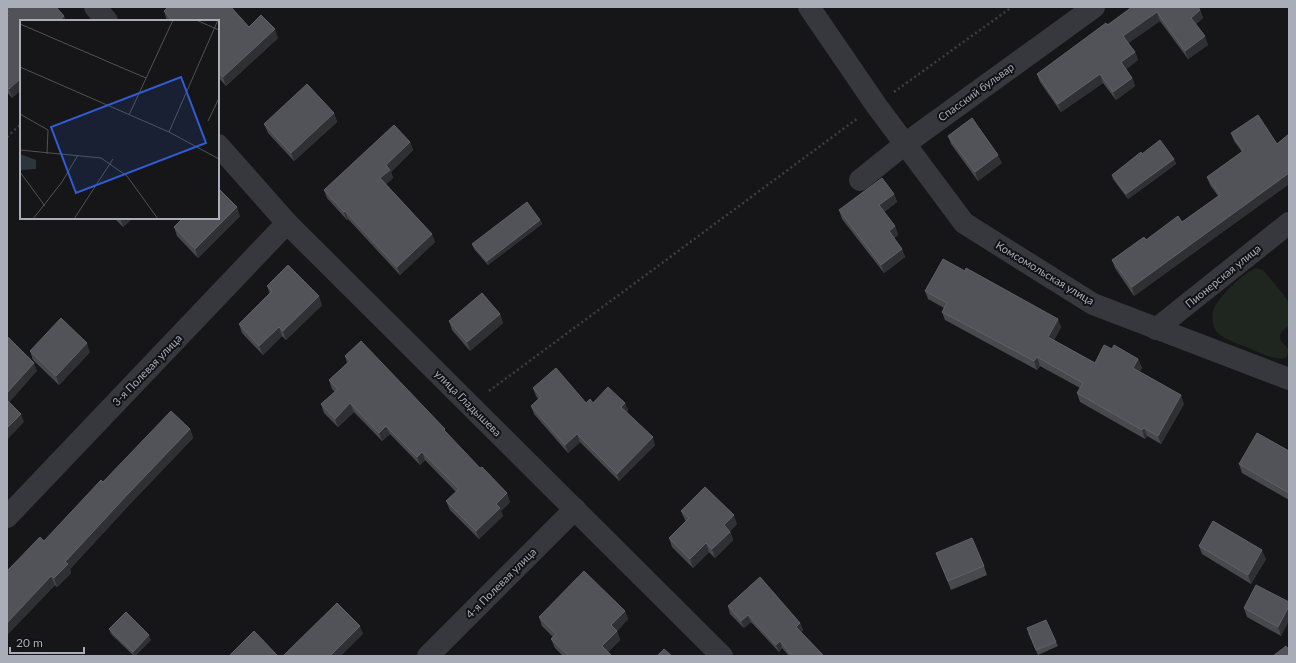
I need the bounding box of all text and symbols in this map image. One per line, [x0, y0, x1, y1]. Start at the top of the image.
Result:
inset map [20, 20, 219, 219]
street label: Спасский бульвар [935, 60, 1016, 124]
street label: Комсомольская улица [994, 238, 1097, 307]
street label: Пионерская улица [1182, 241, 1263, 310]
street label: 3-я Полевая улица [109, 331, 184, 408]
street label: улица Гладышева [432, 367, 504, 439]
street label: 4-я Полевая улица [463, 545, 539, 621]
scale bar [10, 629, 84, 655]
text: 20 m [16, 635, 43, 650]

